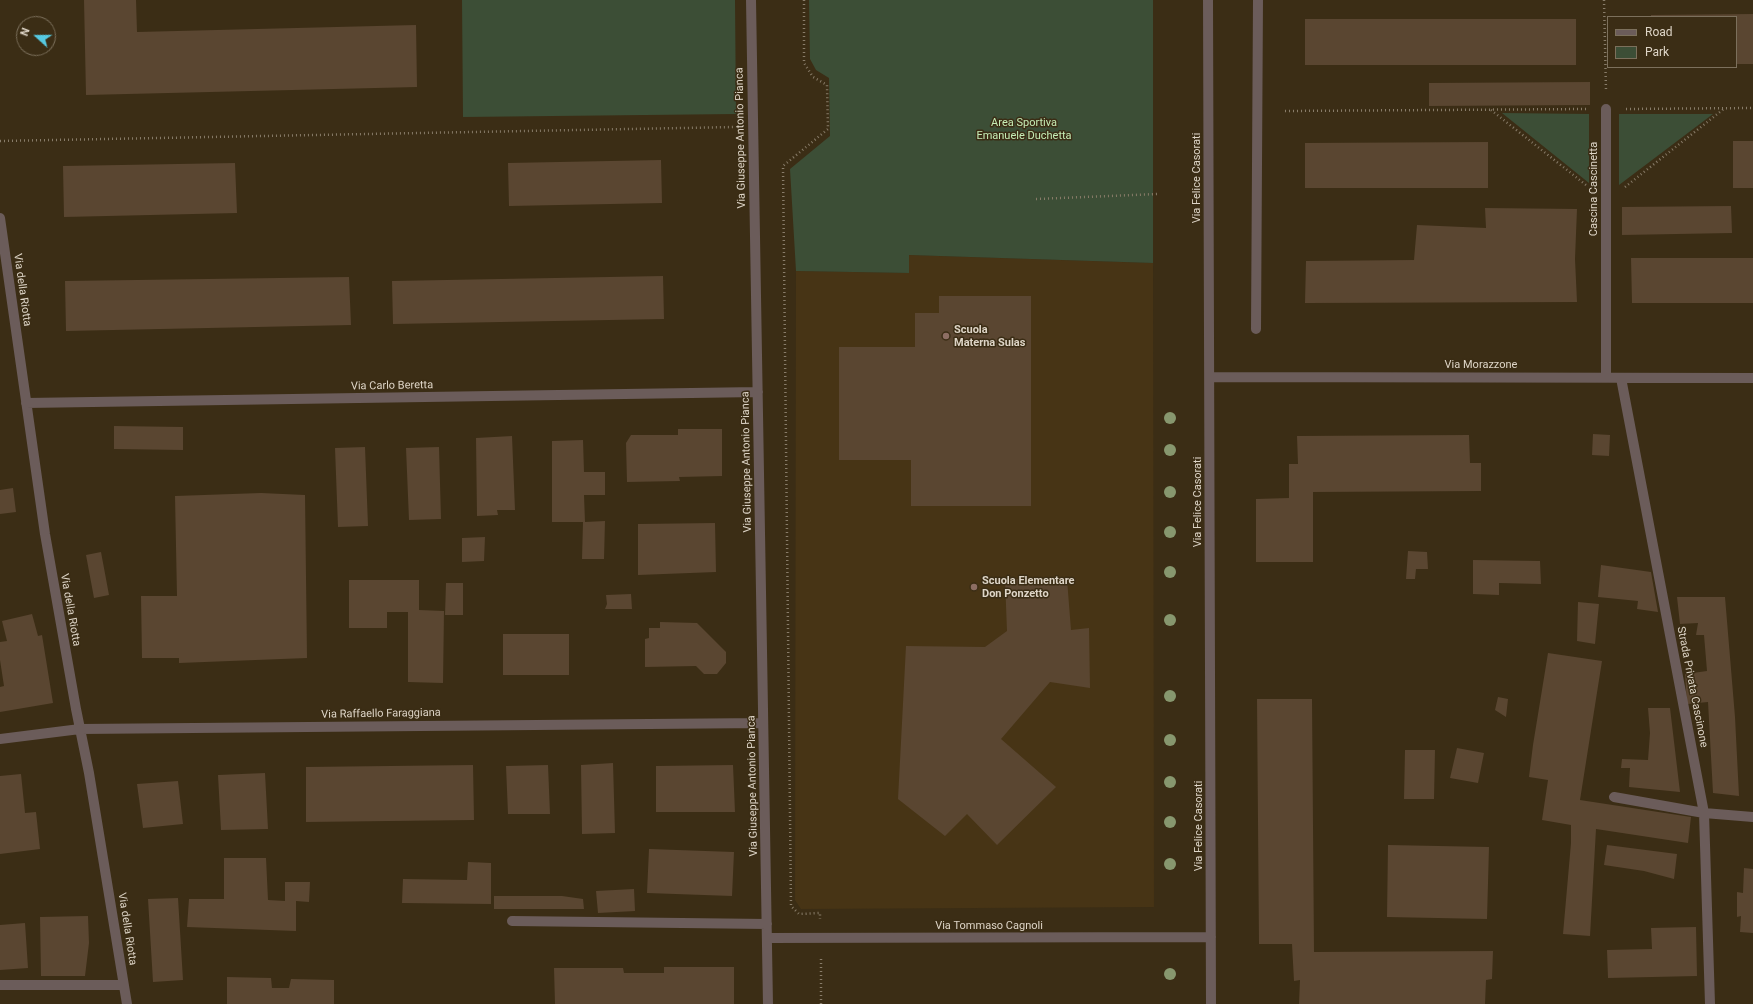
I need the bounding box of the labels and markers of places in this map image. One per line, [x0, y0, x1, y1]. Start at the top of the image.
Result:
place label: Scuola Materna Sulas [954, 323, 1025, 349]
marker: Scuola Materna Sulas [941, 331, 951, 341]
place label: Scuola Elementare Don Ponzetto [982, 574, 1075, 600]
marker: Scuola Elementare Don Ponzetto [969, 582, 979, 592]

